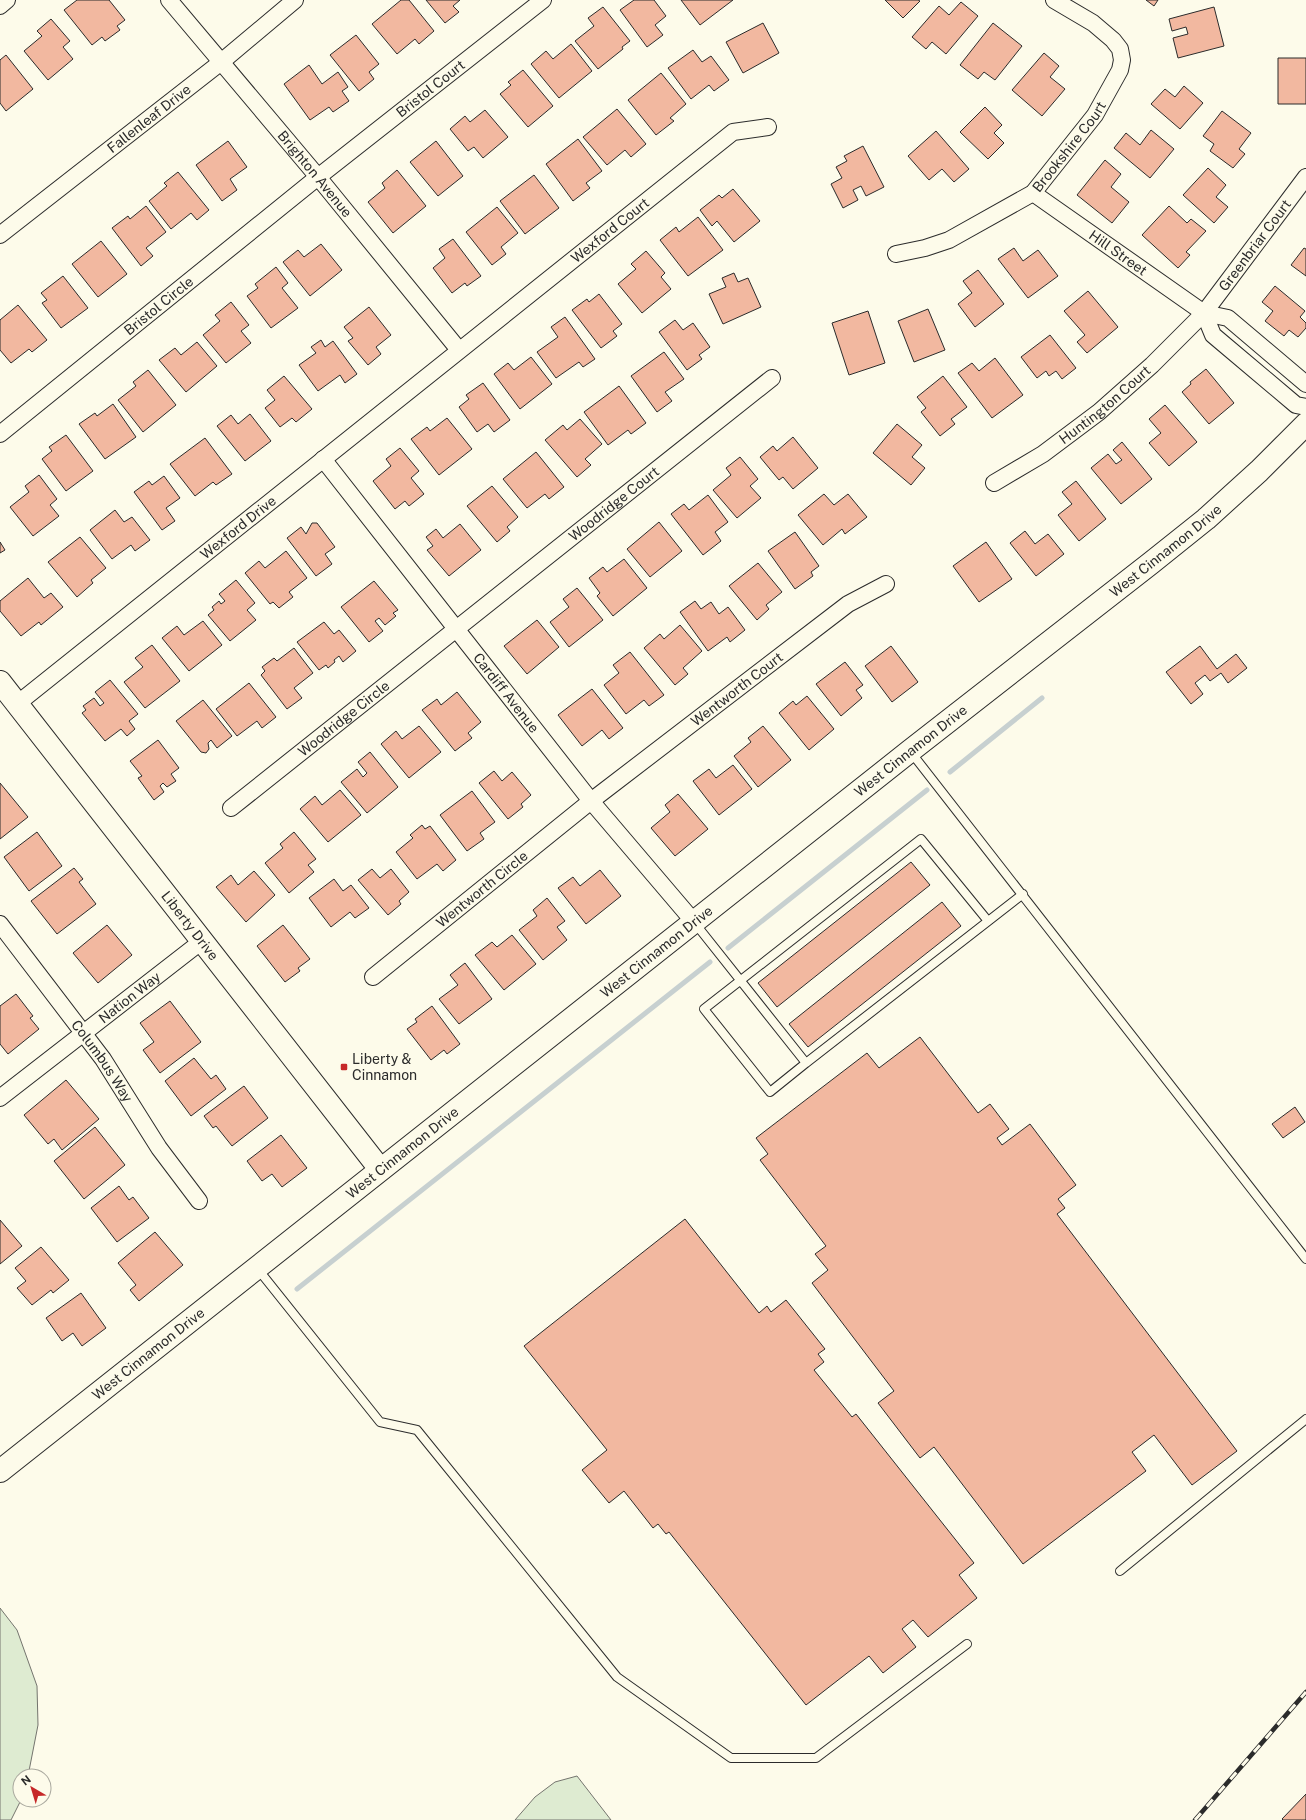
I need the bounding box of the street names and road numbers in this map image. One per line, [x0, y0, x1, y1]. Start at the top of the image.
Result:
street label: Bristol Court [393, 57, 468, 120]
street label: Fallenleaf Drive [104, 81, 194, 156]
street label: Brookshire Court [1029, 99, 1109, 195]
street label: Brighton Avenue [274, 127, 355, 220]
street label: Wexford Court [568, 194, 652, 266]
street label: Greenbriar Court [1215, 196, 1294, 294]
street label: Hill Street [1086, 227, 1150, 279]
street label: Bristol Circle [121, 273, 196, 338]
street label: Huntington Court [1056, 362, 1154, 447]
street label: Woodridge Court [566, 463, 662, 544]
street label: Wexford Drive [197, 492, 279, 562]
street label: West Cinnamon Drive [1106, 501, 1225, 600]
street label: Wentworth Court [688, 649, 786, 729]
street label: Cardiff Avenue [470, 650, 542, 736]
street label: Woodridge Circle [295, 677, 393, 759]
street label: West Cinnamon Drive [851, 702, 970, 800]
street label: Wentworth Circle [433, 847, 531, 931]
street label: Liberty Drive [158, 888, 222, 963]
street label: West Cinnamon Drive [597, 902, 716, 1001]
street label: Nation Way [95, 968, 164, 1026]
street label: Columbus Way [68, 1017, 136, 1105]
street label: West Cinnamon Drive [343, 1103, 462, 1202]
street label: West Cinnamon Drive [89, 1304, 208, 1403]

